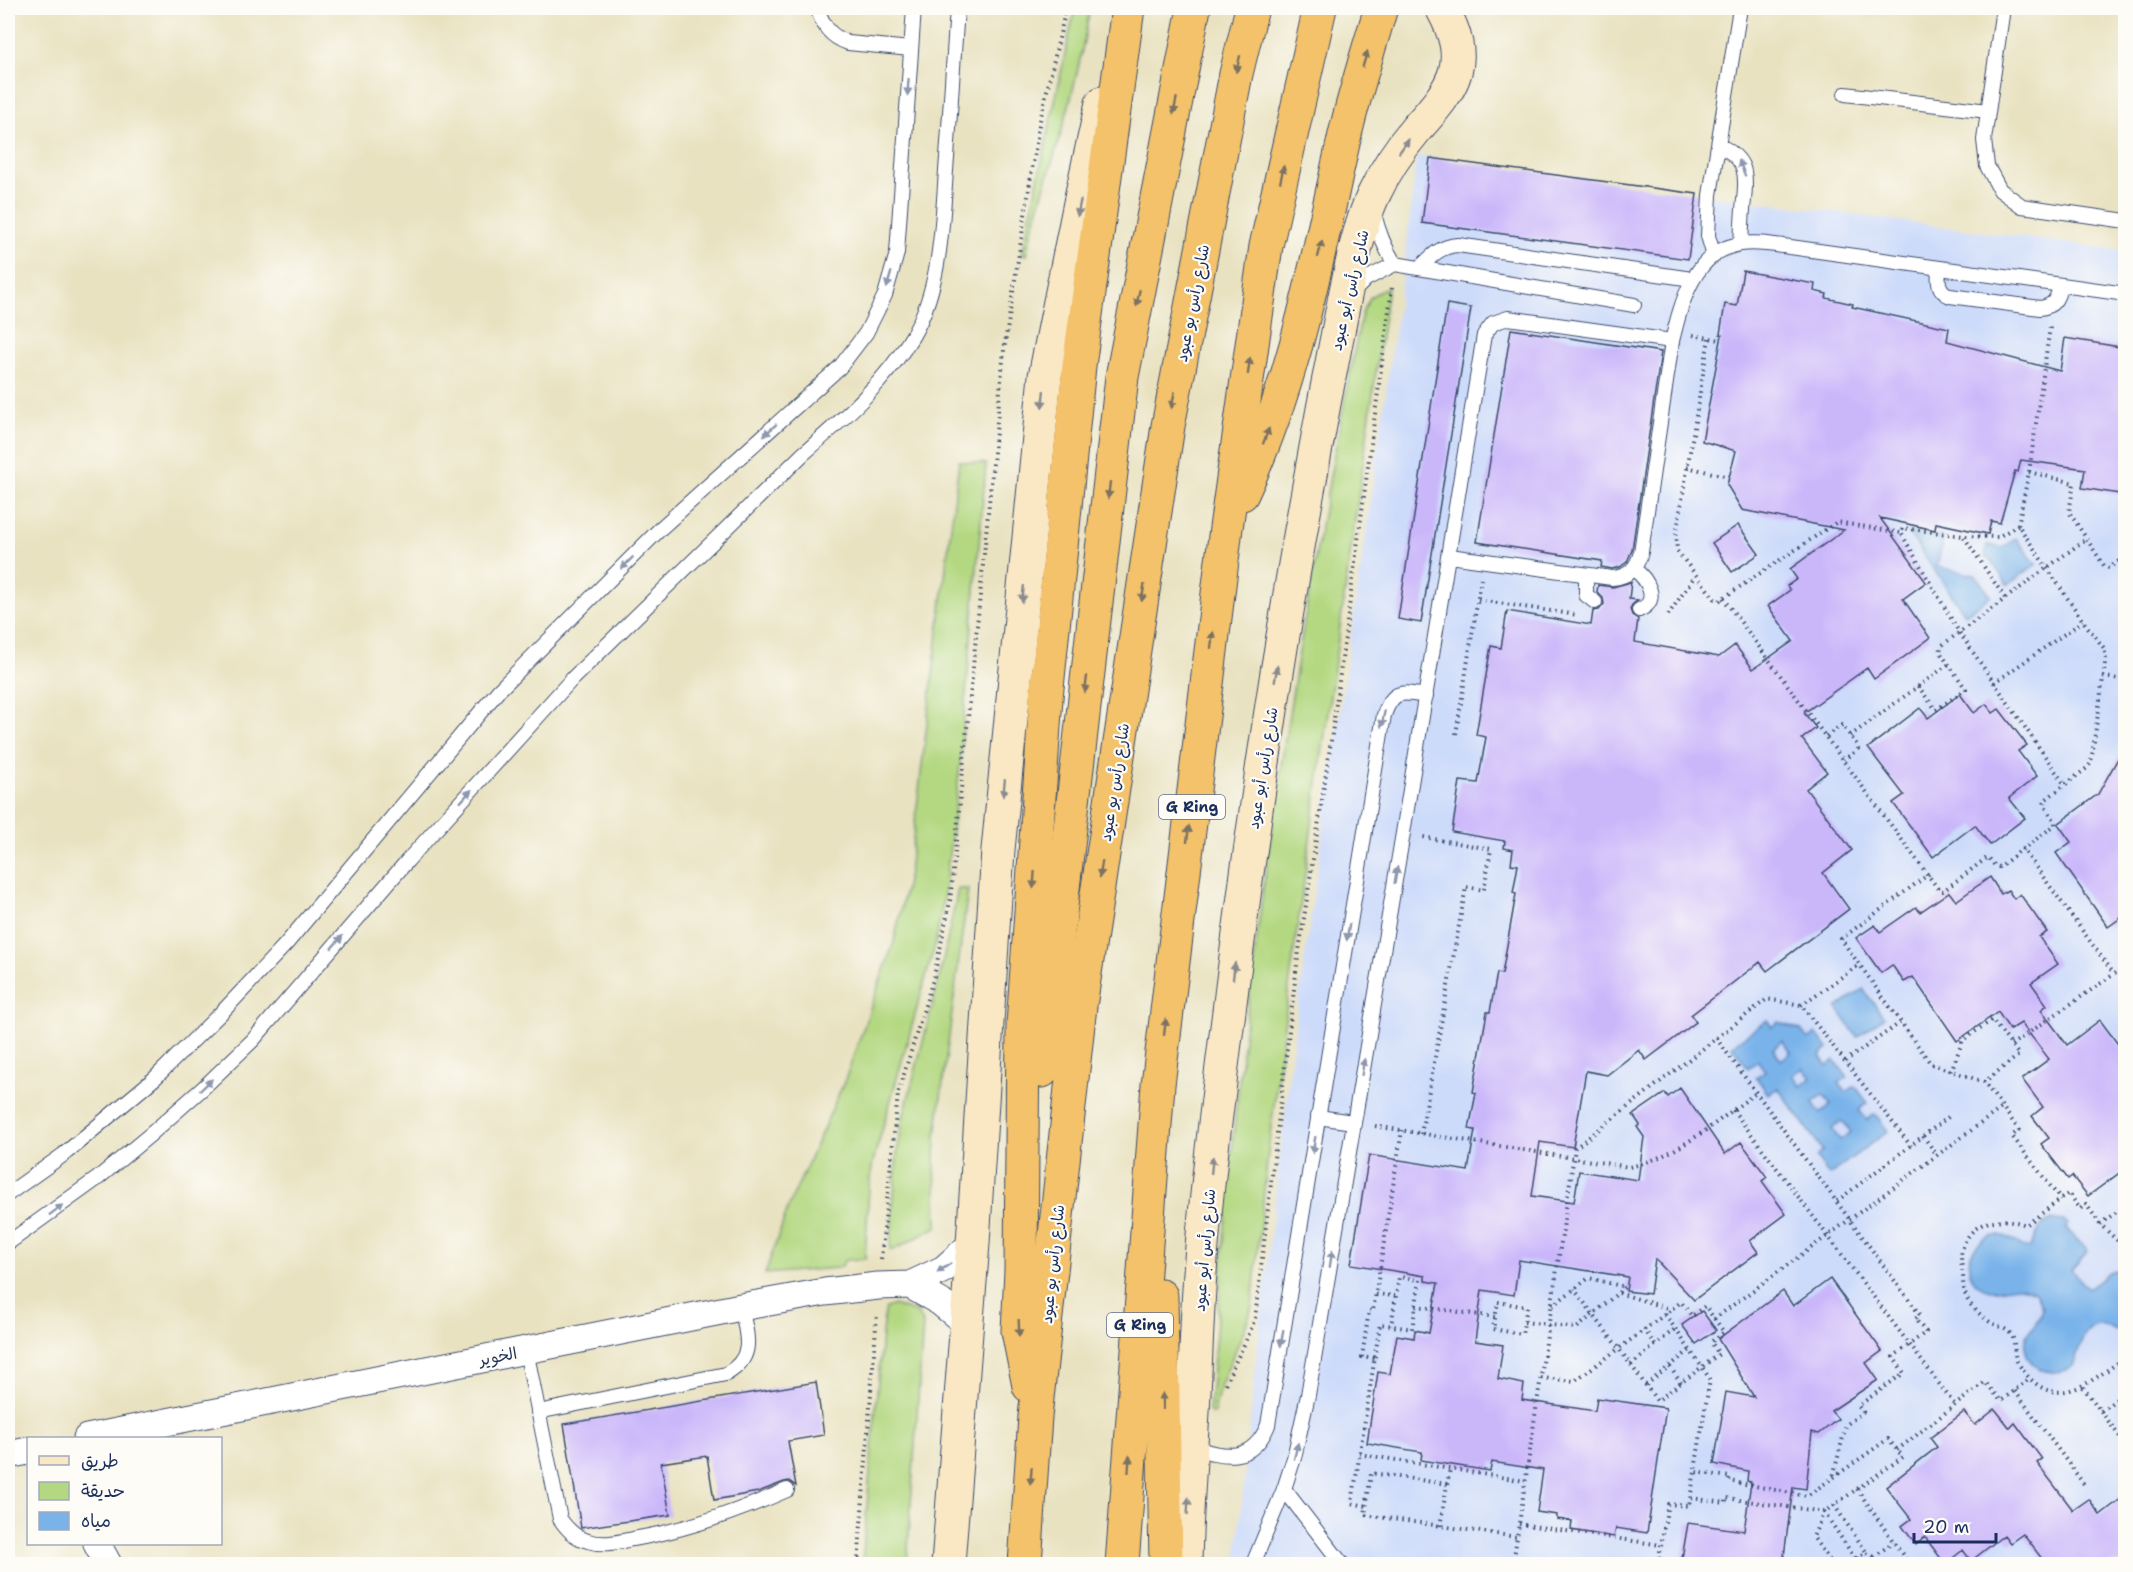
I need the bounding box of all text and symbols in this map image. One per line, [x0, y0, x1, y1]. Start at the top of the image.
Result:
one-way arrow [1361, 50, 1370, 68]
one-way arrow [1233, 55, 1243, 74]
one-way arrow [903, 77, 913, 96]
one-way arrow [1170, 97, 1179, 116]
one-way arrow [1398, 139, 1410, 155]
one-way arrow [1737, 158, 1747, 176]
one-way arrow [1278, 164, 1287, 183]
one-way arrow [1074, 199, 1083, 218]
street label: شارع رأس أبو عبود [1325, 228, 1375, 353]
one-way arrow [1316, 239, 1325, 258]
street label: شارع رأس بو عبود [1171, 242, 1215, 364]
one-way arrow [884, 271, 893, 289]
one-way arrow [1133, 288, 1142, 307]
one-way arrow [1244, 357, 1253, 376]
one-way arrow [1038, 390, 1048, 409]
one-way arrow [1168, 391, 1177, 410]
one-way arrow [763, 423, 778, 436]
one-way arrow [1262, 427, 1271, 445]
one-way arrow [1104, 481, 1114, 500]
one-way arrow [620, 555, 634, 569]
one-way arrow [1138, 583, 1147, 602]
one-way arrow [1018, 584, 1028, 603]
one-way arrow [1207, 630, 1217, 649]
one-way arrow [1272, 665, 1281, 684]
one-way arrow [1081, 675, 1091, 694]
street label: شارع رأس أبو عبود [1242, 705, 1284, 831]
one-way arrow [1378, 710, 1388, 728]
street label: شارع رأس بو عبود [1095, 721, 1135, 843]
one-way arrow [999, 778, 1009, 797]
one-way arrow [459, 789, 473, 803]
road number: G Ring [1159, 795, 1225, 819]
one-way arrow [1184, 824, 1193, 843]
one-way arrow [1096, 859, 1105, 878]
one-way arrow [1392, 865, 1401, 884]
one-way arrow [1029, 870, 1038, 889]
one-way arrow [1344, 923, 1353, 942]
one-way arrow [330, 935, 343, 950]
one-way arrow [1229, 962, 1239, 981]
one-way arrow [1160, 1017, 1170, 1036]
one-way arrow [1359, 1057, 1368, 1076]
one-way arrow [198, 1079, 212, 1093]
one-way arrow [1309, 1136, 1318, 1155]
one-way arrow [1207, 1155, 1216, 1174]
street label: شارع رأس أبو عبود [1189, 1188, 1221, 1313]
one-way arrow [48, 1204, 63, 1216]
street label: شارع رأس بو عبود [1036, 1204, 1070, 1325]
one-way arrow [1326, 1250, 1335, 1269]
one-way arrow [936, 1262, 952, 1273]
road number: G Ring [1107, 1313, 1173, 1337]
one-way arrow [1014, 1319, 1023, 1338]
one-way arrow [1278, 1328, 1287, 1347]
street label: الخوير [476, 1343, 519, 1371]
one-way arrow [1158, 1392, 1168, 1411]
legend [27, 1437, 222, 1545]
one-way arrow [1291, 1442, 1301, 1460]
text: طريق [81, 1449, 119, 1473]
one-way arrow [1125, 1455, 1134, 1474]
one-way arrow [1026, 1466, 1035, 1485]
text: حديقة [81, 1479, 125, 1503]
one-way arrow [1183, 1497, 1193, 1516]
scale bar [1914, 1506, 1996, 1544]
text: مياه [81, 1509, 111, 1533]
text: 20 m [1923, 1515, 1969, 1539]

